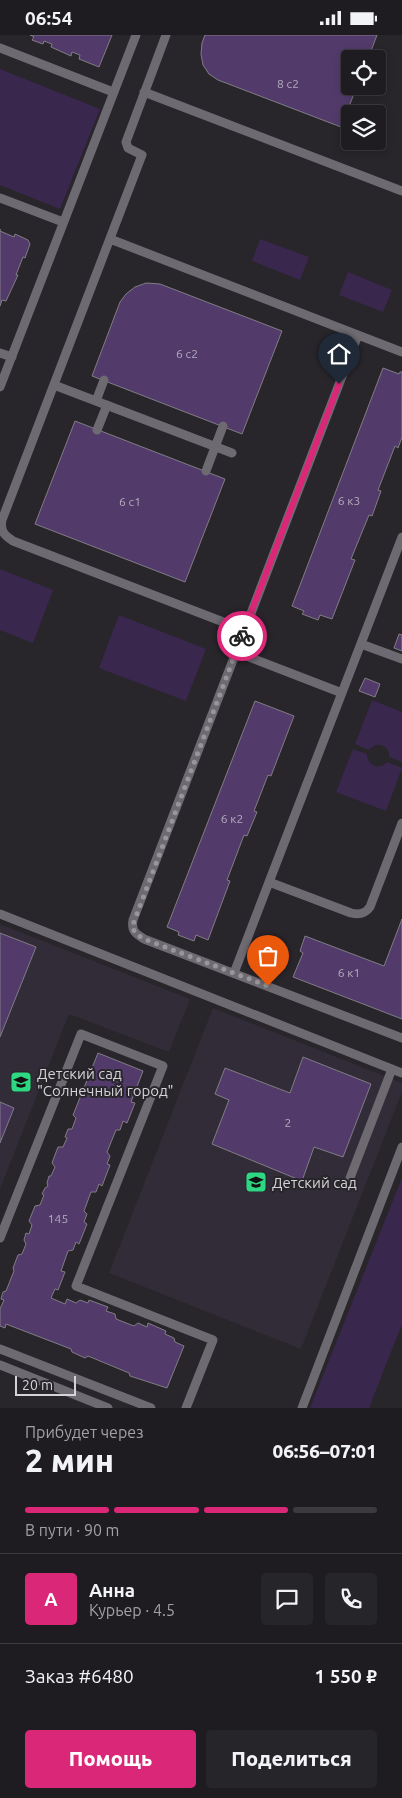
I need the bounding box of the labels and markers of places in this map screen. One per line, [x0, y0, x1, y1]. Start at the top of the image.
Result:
pin [318, 333, 360, 384]
pin [247, 935, 289, 986]
place label: Детский сад "Солнечный город" [37, 1065, 174, 1099]
school or university icon: Детский сад "Солнечный город" [9, 1070, 33, 1094]
school or university icon: Детский сад [244, 1170, 268, 1194]
place label: Детский сад [272, 1174, 357, 1191]

